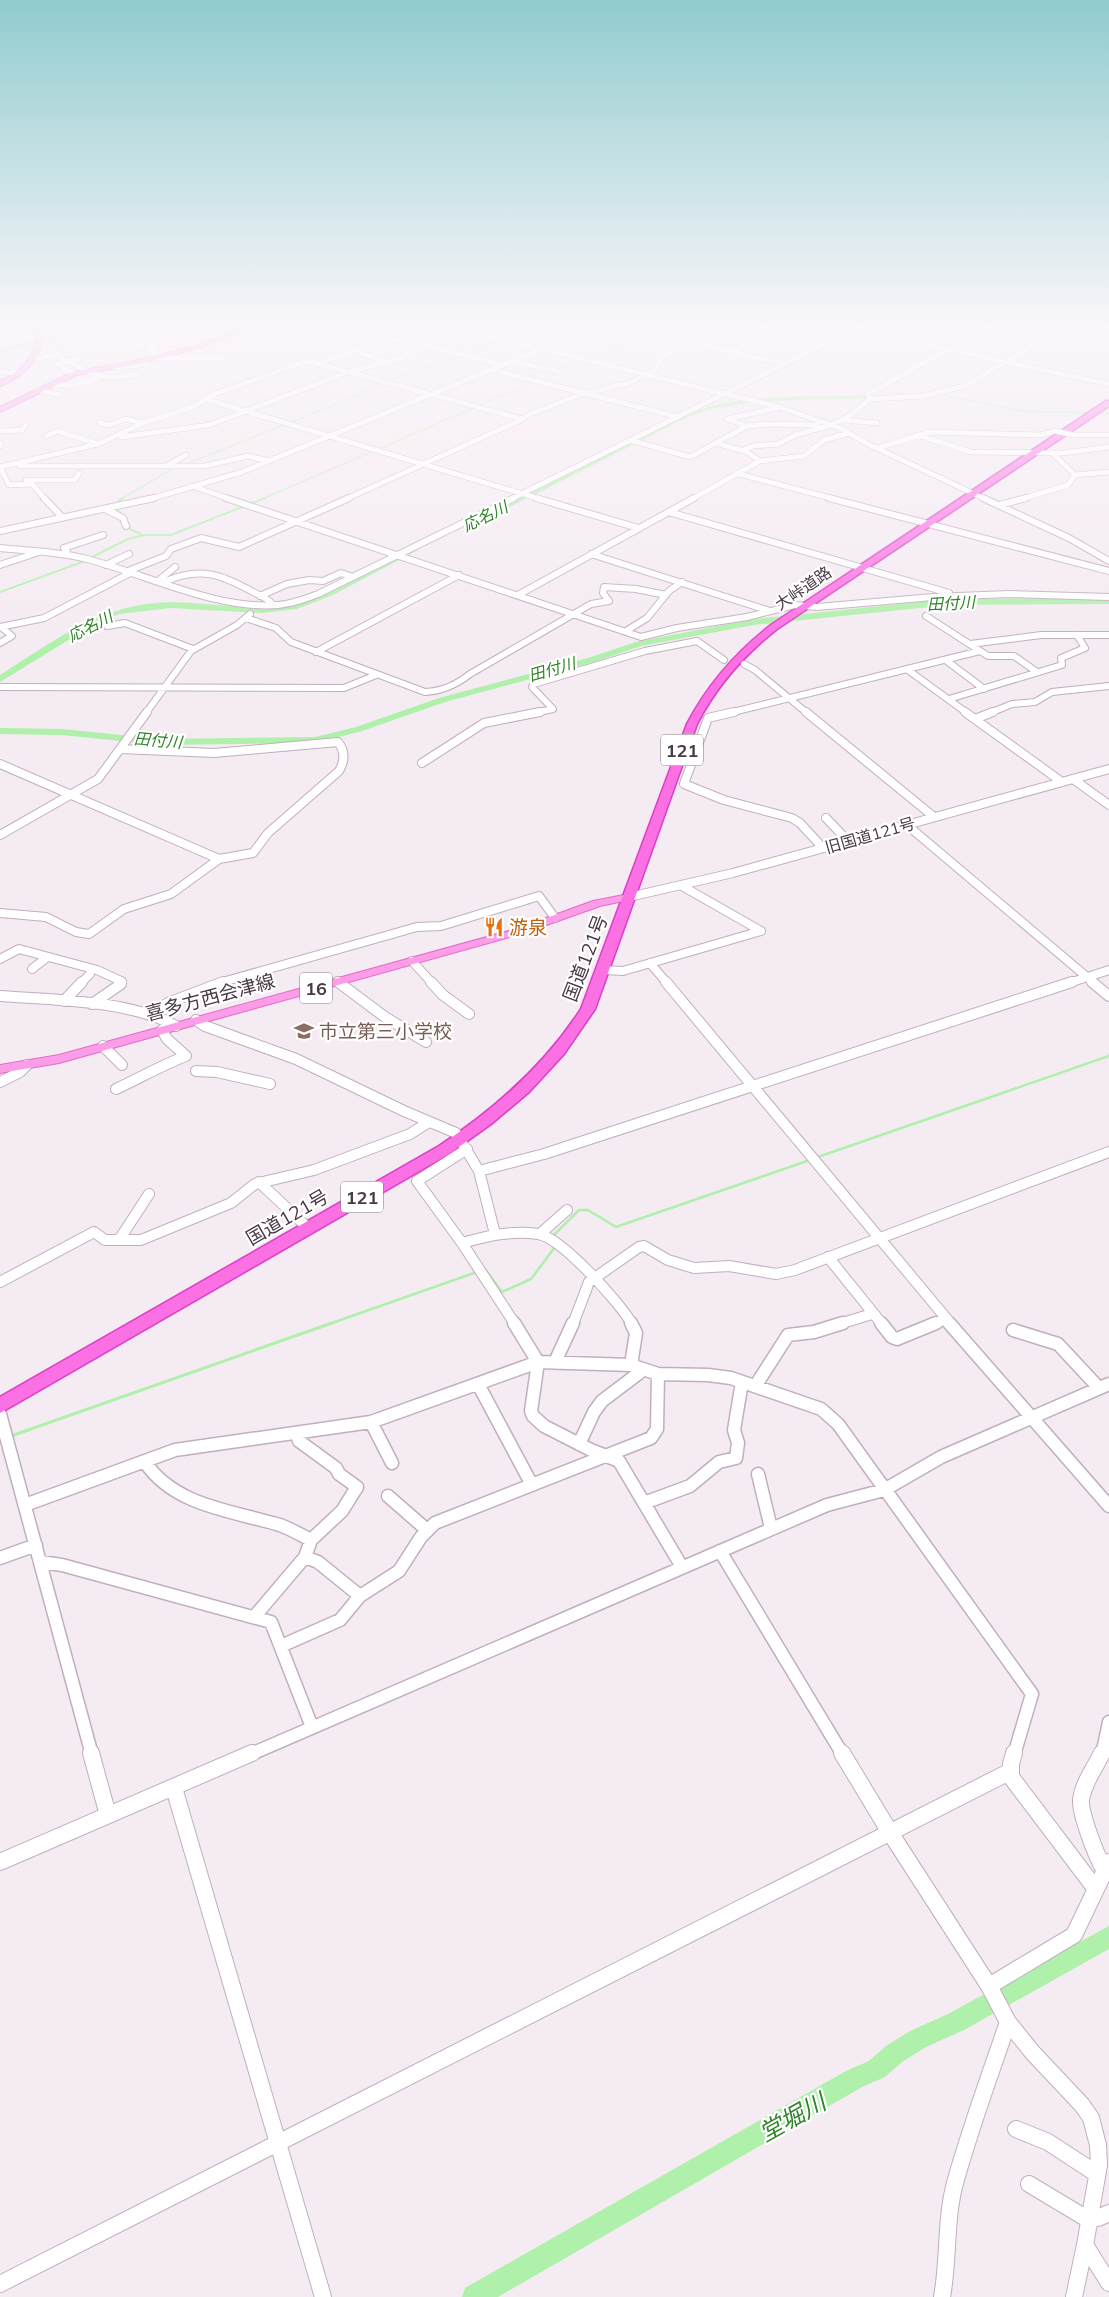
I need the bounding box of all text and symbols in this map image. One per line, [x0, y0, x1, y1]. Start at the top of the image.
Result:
water label: 応名川 [459, 496, 513, 536]
street label: 大峠道路 [771, 562, 835, 614]
water label: 田付川 [927, 592, 977, 614]
water label: 応名川 [64, 605, 118, 646]
water label: 田付川 [526, 652, 580, 685]
water label: 田付川 [133, 728, 185, 752]
road number: 121 [661, 734, 703, 766]
street label: 旧国道121号 [823, 813, 917, 857]
street label: 国道121号 [557, 911, 613, 1005]
place label: 游泉 [509, 915, 547, 939]
restaurant icon: 游泉 [483, 916, 505, 938]
street label: 喜多方西会津線 [143, 968, 277, 1026]
road number: 16 [300, 972, 332, 1004]
place label: 市立第三小学校 [319, 1019, 452, 1043]
school or university icon: 市立第三小学校 [293, 1020, 315, 1042]
road number: 121 [341, 1182, 383, 1212]
street label: 国道121号 [242, 1184, 332, 1250]
water label: 堂堀川 [753, 2085, 833, 2148]

